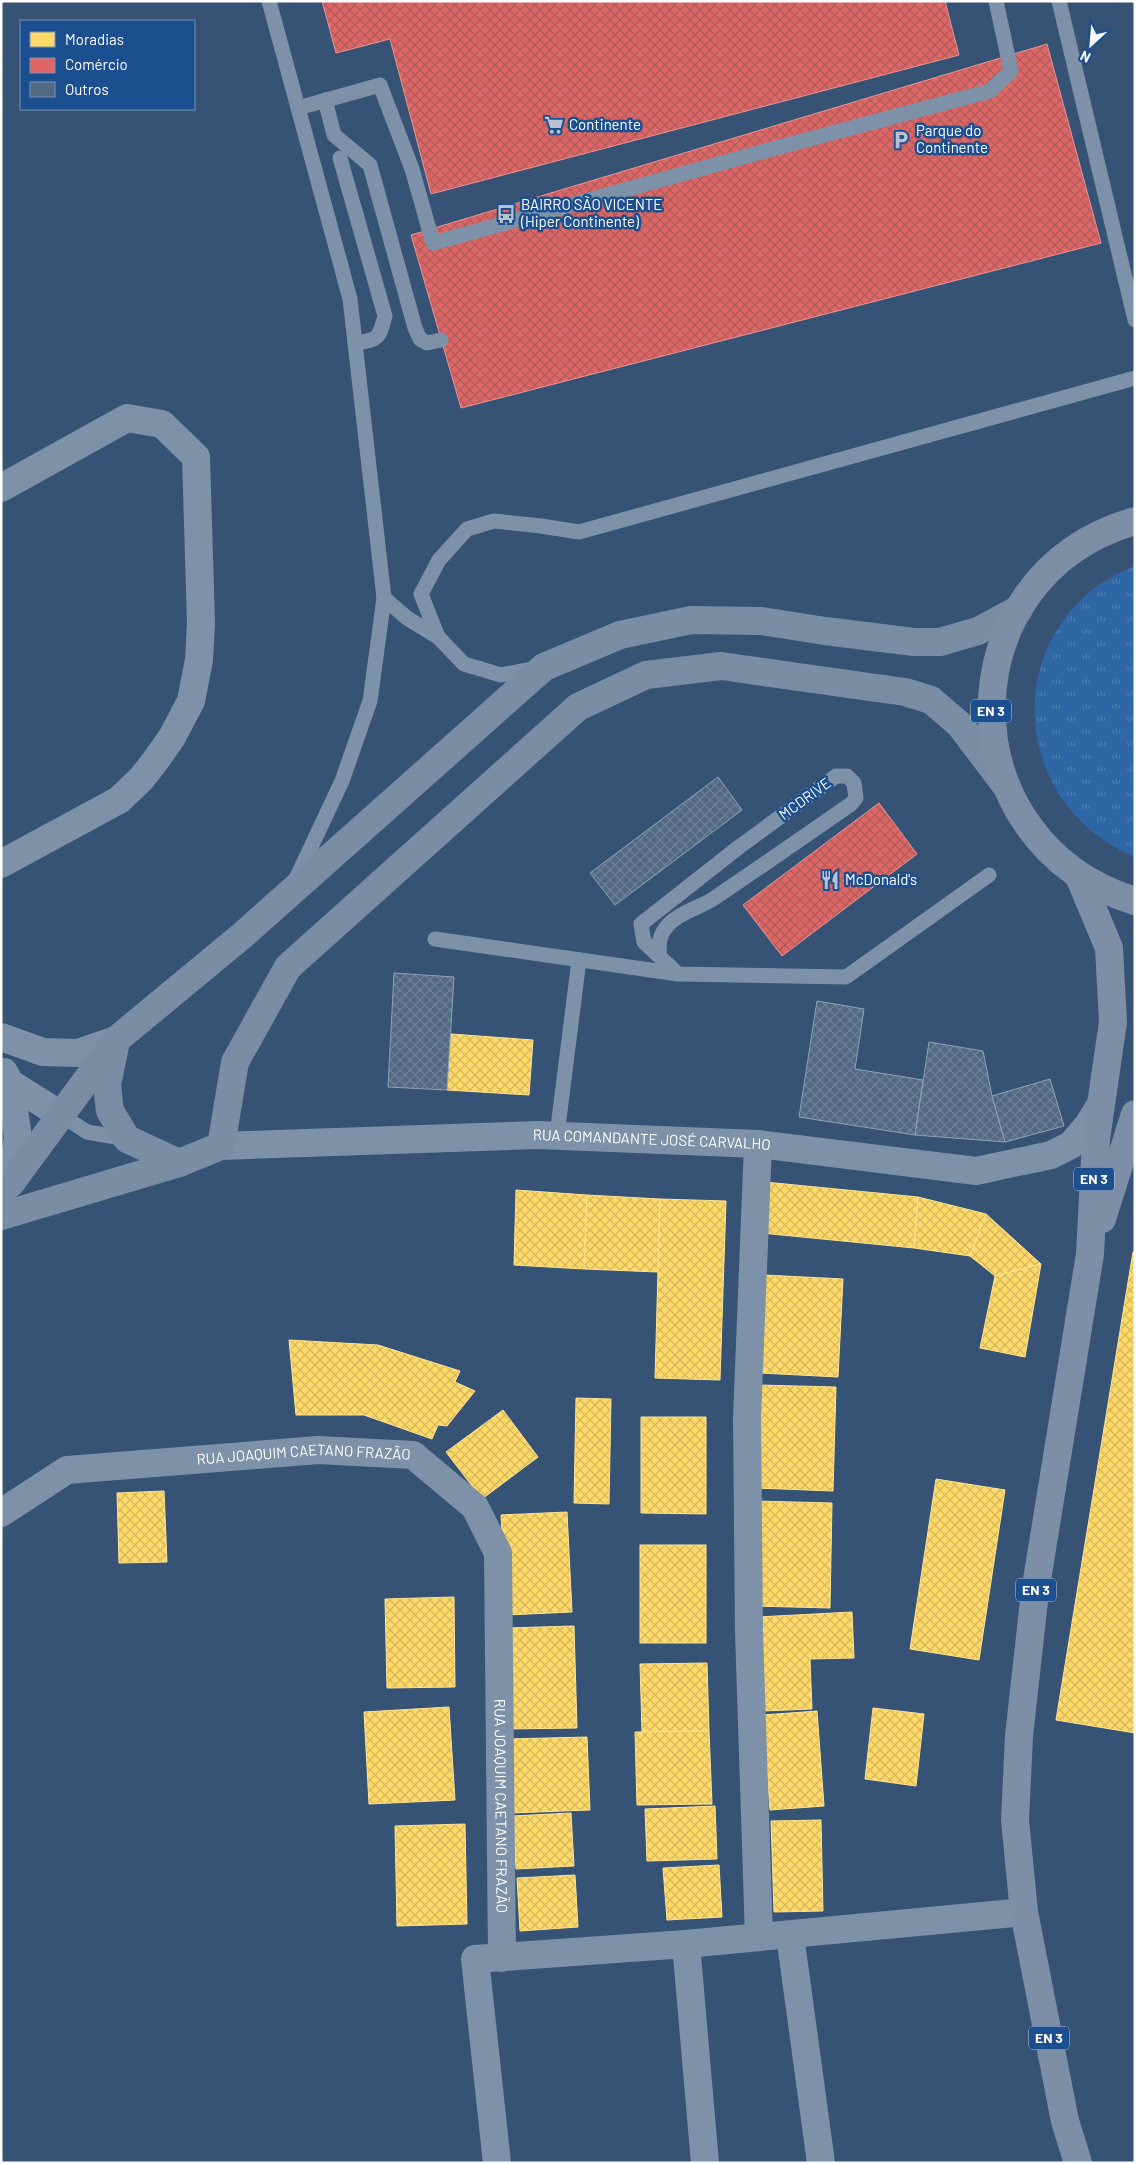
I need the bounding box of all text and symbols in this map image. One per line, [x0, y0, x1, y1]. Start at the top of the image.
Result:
legend [20, 20, 195, 110]
north arrow [1066, 20, 1116, 70]
text: Moradias [65, 30, 124, 48]
text: N [1077, 47, 1093, 67]
text: Comércio [65, 55, 128, 73]
text: Outros [65, 80, 109, 98]
supermarket icon: Continente [543, 114, 565, 136]
place label: Continente [569, 115, 641, 133]
place label: Parque do Continente [916, 121, 988, 156]
parking icon: Parque do Continente [890, 129, 912, 151]
place label: BAIRRO SÃO VICENTE (Hiper Continente) [520, 195, 662, 230]
bus stop icon: BAIRRO SÃO VICENTE (Hiper Continente) [495, 203, 517, 225]
road number: EN 3 [971, 699, 1011, 722]
street label: MCDRIVE [775, 773, 834, 823]
restaurant icon: McDonald's [819, 869, 841, 891]
place label: McDonald's [845, 870, 917, 888]
street label: RUA COMANDANTE JOSÉ CARVALHO [532, 1125, 772, 1153]
road number: EN 3 [1074, 1168, 1114, 1190]
street label: RUA JOAQUIM CAETANO FRAZÃO [196, 1440, 411, 1468]
road number: EN 3 [1016, 1578, 1056, 1602]
street label: RUA JOAQUIM CAETANO FRAZÃO [491, 1699, 512, 1913]
road number: EN 3 [1029, 2026, 1069, 2050]

